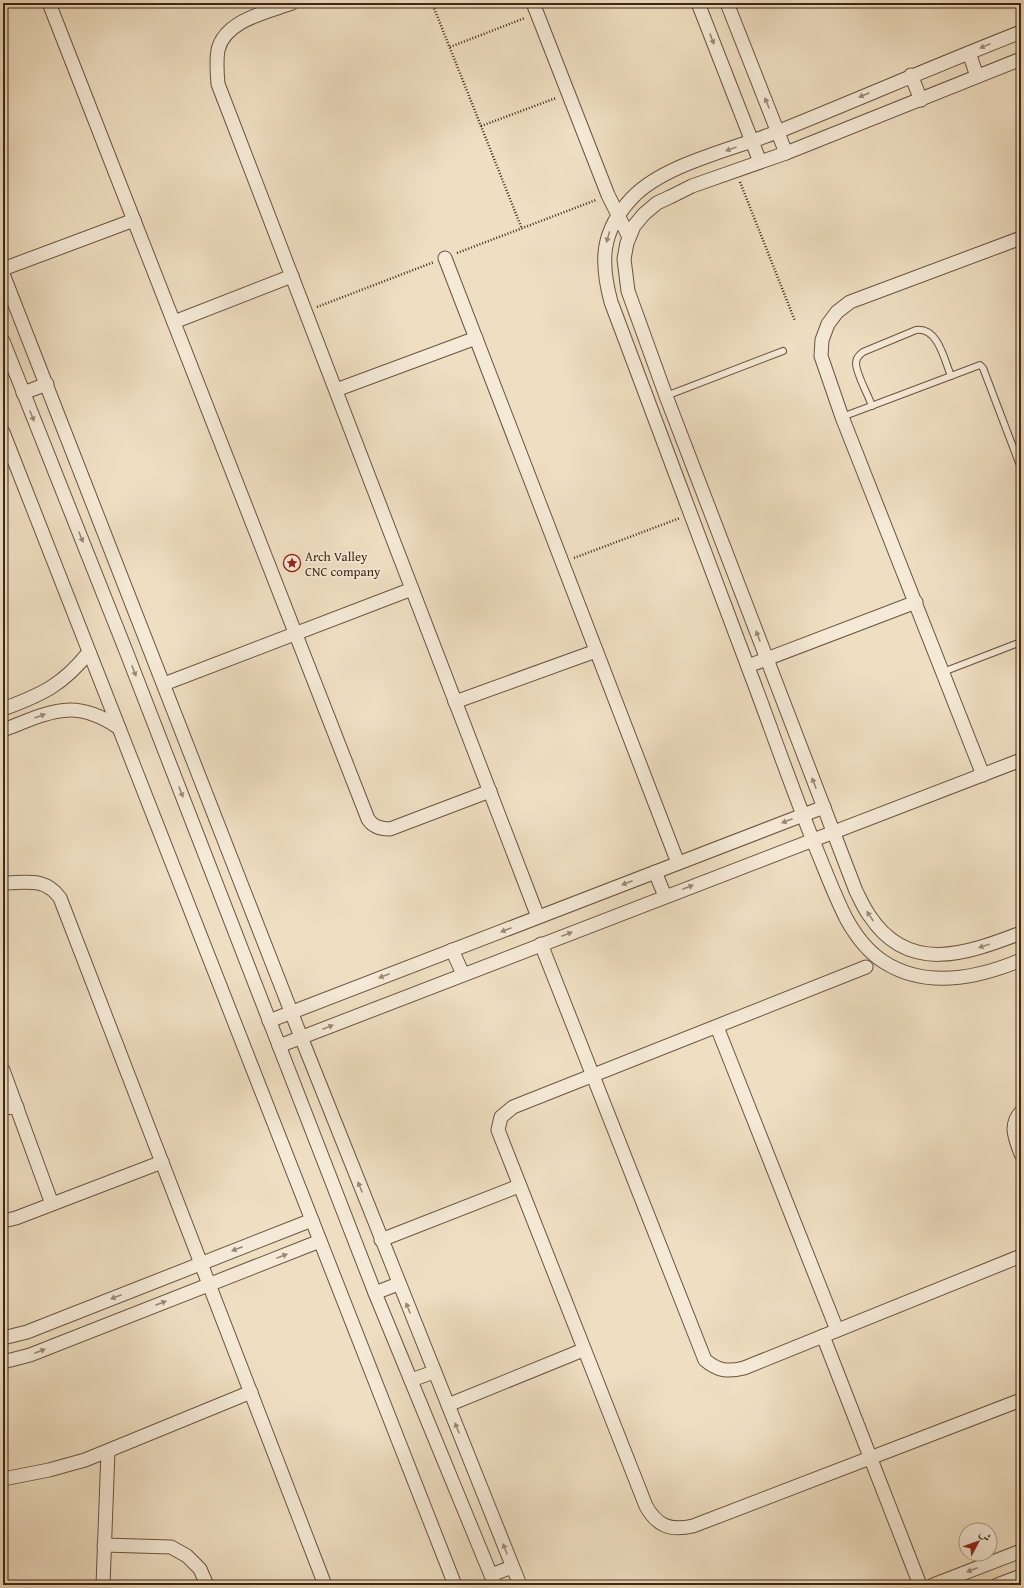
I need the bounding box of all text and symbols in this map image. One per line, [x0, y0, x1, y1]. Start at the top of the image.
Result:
one-way arrow [709, 34, 715, 45]
one-way arrow [979, 43, 990, 49]
one-way arrow [859, 92, 870, 98]
one-way arrow [763, 97, 769, 109]
one-way arrow [724, 146, 736, 152]
one-way arrow [605, 232, 611, 244]
one-way arrow [30, 411, 36, 423]
one-way arrow [78, 531, 84, 543]
place label: Arch Valley CNC company [305, 547, 381, 581]
place icon: Arch Valley CNC company [282, 553, 302, 573]
one-way arrow [754, 629, 760, 641]
one-way arrow [131, 665, 137, 677]
one-way arrow [34, 713, 46, 719]
one-way arrow [811, 777, 817, 789]
one-way arrow [179, 786, 185, 798]
one-way arrow [781, 818, 793, 824]
one-way arrow [620, 880, 632, 886]
one-way arrow [682, 884, 694, 890]
one-way arrow [866, 910, 874, 921]
one-way arrow [499, 927, 511, 933]
one-way arrow [561, 931, 573, 937]
one-way arrow [978, 943, 990, 949]
one-way arrow [378, 974, 390, 980]
one-way arrow [322, 1023, 334, 1029]
one-way arrow [357, 1180, 363, 1192]
one-way arrow [230, 1247, 242, 1253]
one-way arrow [277, 1253, 288, 1259]
one-way arrow [109, 1294, 121, 1300]
one-way arrow [156, 1300, 168, 1306]
one-way arrow [405, 1302, 411, 1313]
one-way arrow [35, 1347, 47, 1353]
one-way arrow [453, 1422, 459, 1434]
north arrow [958, 1522, 998, 1562]
text: ش [976, 1526, 995, 1545]
one-way arrow [502, 1542, 508, 1554]
one-way arrow [965, 1567, 977, 1573]

